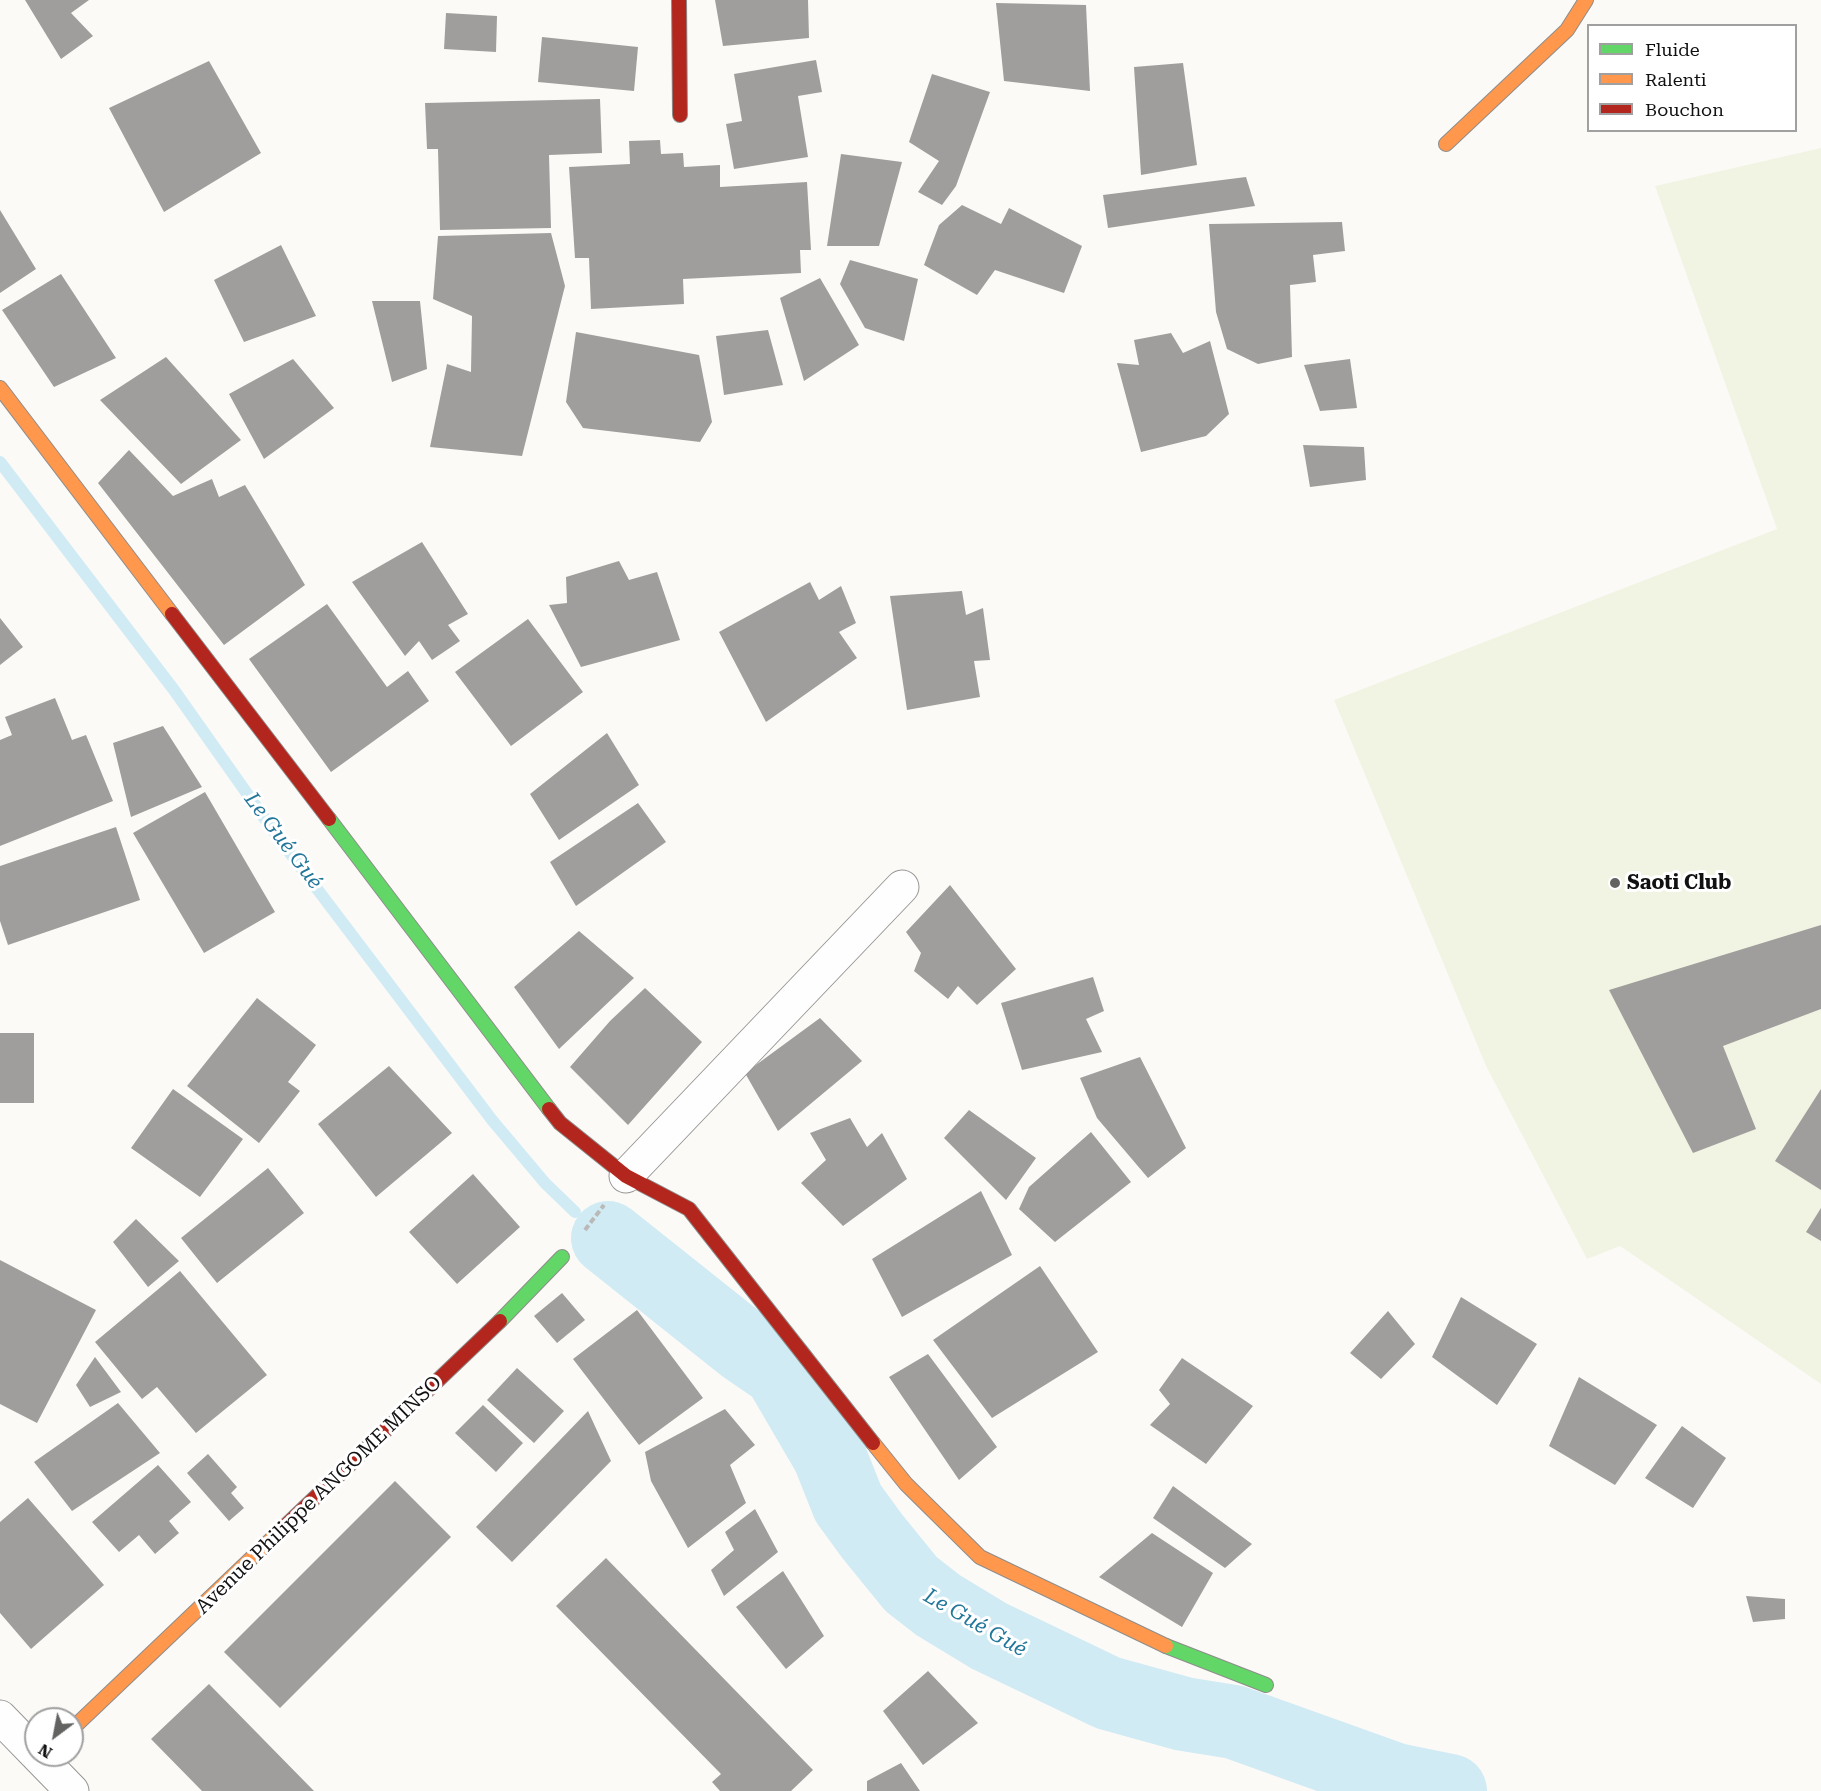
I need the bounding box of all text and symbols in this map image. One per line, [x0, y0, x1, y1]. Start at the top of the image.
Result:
legend [1587, 24, 1797, 132]
text: Fluide [1645, 39, 1700, 60]
text: Ralenti [1645, 69, 1707, 90]
text: Bouchon [1645, 99, 1724, 120]
water label: Le Gué Gué [239, 788, 327, 894]
place label: Saoti Club [1627, 871, 1731, 895]
marker: Saoti Club [1608, 876, 1622, 890]
street label: Avenue Philippe ANGOME MINSO [191, 1371, 447, 1619]
water label: Le Gué Gué [919, 1584, 1031, 1662]
north arrow [24, 1707, 84, 1767]
text: N [35, 1740, 56, 1762]

